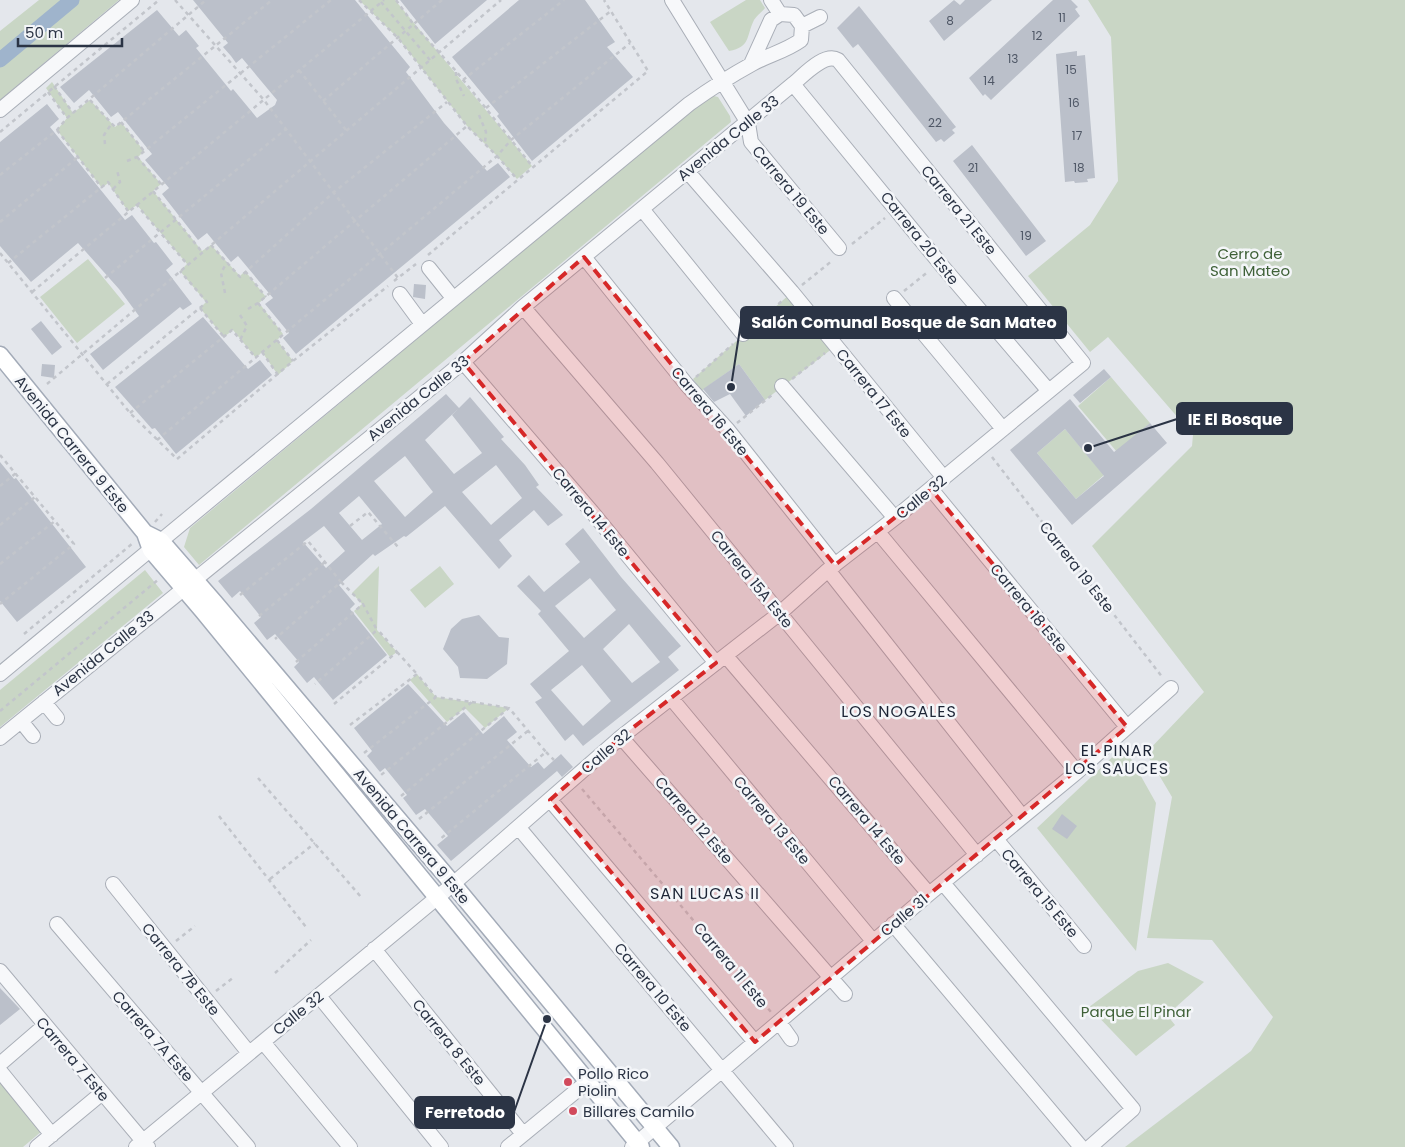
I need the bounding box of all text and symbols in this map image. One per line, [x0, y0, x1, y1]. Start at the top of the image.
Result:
house number: 11 [1058, 9, 1066, 26]
house number: 8 [946, 12, 954, 29]
scale bar [18, 15, 121, 47]
text: 50 m [25, 22, 63, 43]
house number: 12 [1032, 27, 1042, 44]
house number: 13 [1008, 50, 1018, 67]
house number: 15 [1065, 61, 1077, 78]
house number: 14 [983, 72, 995, 89]
street label: Avenida Calle 33 [673, 90, 783, 186]
house number: 16 [1068, 94, 1080, 111]
house number: 22 [928, 114, 942, 131]
house number: 17 [1072, 127, 1083, 144]
street label: Carrera 19 Este [747, 141, 835, 239]
house number: 21 [968, 159, 978, 176]
house number: 18 [1073, 159, 1085, 176]
street label: Carrera 21 Este [916, 161, 1002, 259]
street label: Carrera 20 Este [876, 187, 964, 289]
house number: 19 [1020, 227, 1032, 244]
park label: Cerro de San Mateo [1210, 243, 1290, 281]
callout: Salón Comunal Bosque de San Mateo [741, 307, 1066, 338]
text: Salón Comunal Bosque de San Mateo [751, 311, 1057, 334]
street label: Carrera 17 Este [831, 344, 917, 442]
street label: Avenida Calle 33 [363, 350, 473, 446]
street label: Carrera 16 Este [666, 362, 754, 460]
street label: Avenida Carrera 9 Este [10, 371, 134, 517]
callout: IE El Bosque [1177, 403, 1292, 434]
text: IE El Bosque [1188, 408, 1282, 431]
street label: Carrera 14 Este [547, 463, 635, 561]
street label: Calle 32 [891, 470, 951, 524]
street label: Carrera 19 Este [1035, 517, 1119, 617]
street label: Carrera 15A Este [706, 526, 798, 632]
street label: Carrera 18 Este [985, 559, 1073, 657]
street label: Avenida Calle 33 [48, 605, 158, 701]
district label: LOS NOGALES [841, 700, 957, 723]
street label: Calle 32 [576, 724, 636, 778]
district label: EL PINAR LOS SAUCES [1065, 739, 1169, 780]
street label: Avenida Carrera 9 Este [349, 764, 475, 908]
street label: Carrera 13 Este [729, 771, 815, 869]
street label: Carrera 14 Este [823, 771, 911, 869]
street label: Carrera 12 Este [650, 772, 738, 868]
street label: Carrera 15 Este [996, 844, 1084, 942]
district label: SAN LUCAS II [650, 882, 760, 905]
street label: Calle 31 [876, 889, 932, 941]
street label: Carrera 7B Este [137, 918, 225, 1020]
street label: Carrera 11 Este [689, 918, 773, 1012]
street label: Carrera 10 Este [609, 938, 697, 1036]
street label: Carrera 7A Este [108, 986, 198, 1086]
street label: Calle 32 [268, 986, 328, 1040]
street label: Carrera 8 Este [408, 994, 490, 1090]
park label: Parque El Pinar [1081, 1001, 1192, 1022]
street label: Carrera 7 Este [31, 1012, 115, 1106]
place label: Pollo Rico Piolin [578, 1063, 649, 1101]
marker: Pollo Rico Piolin [562, 1076, 574, 1088]
callout: Ferretodo [415, 1097, 514, 1128]
text: Ferretodo [425, 1101, 505, 1124]
place label: Billares Camilo [583, 1101, 694, 1122]
marker: Billares Camilo [567, 1105, 579, 1117]

